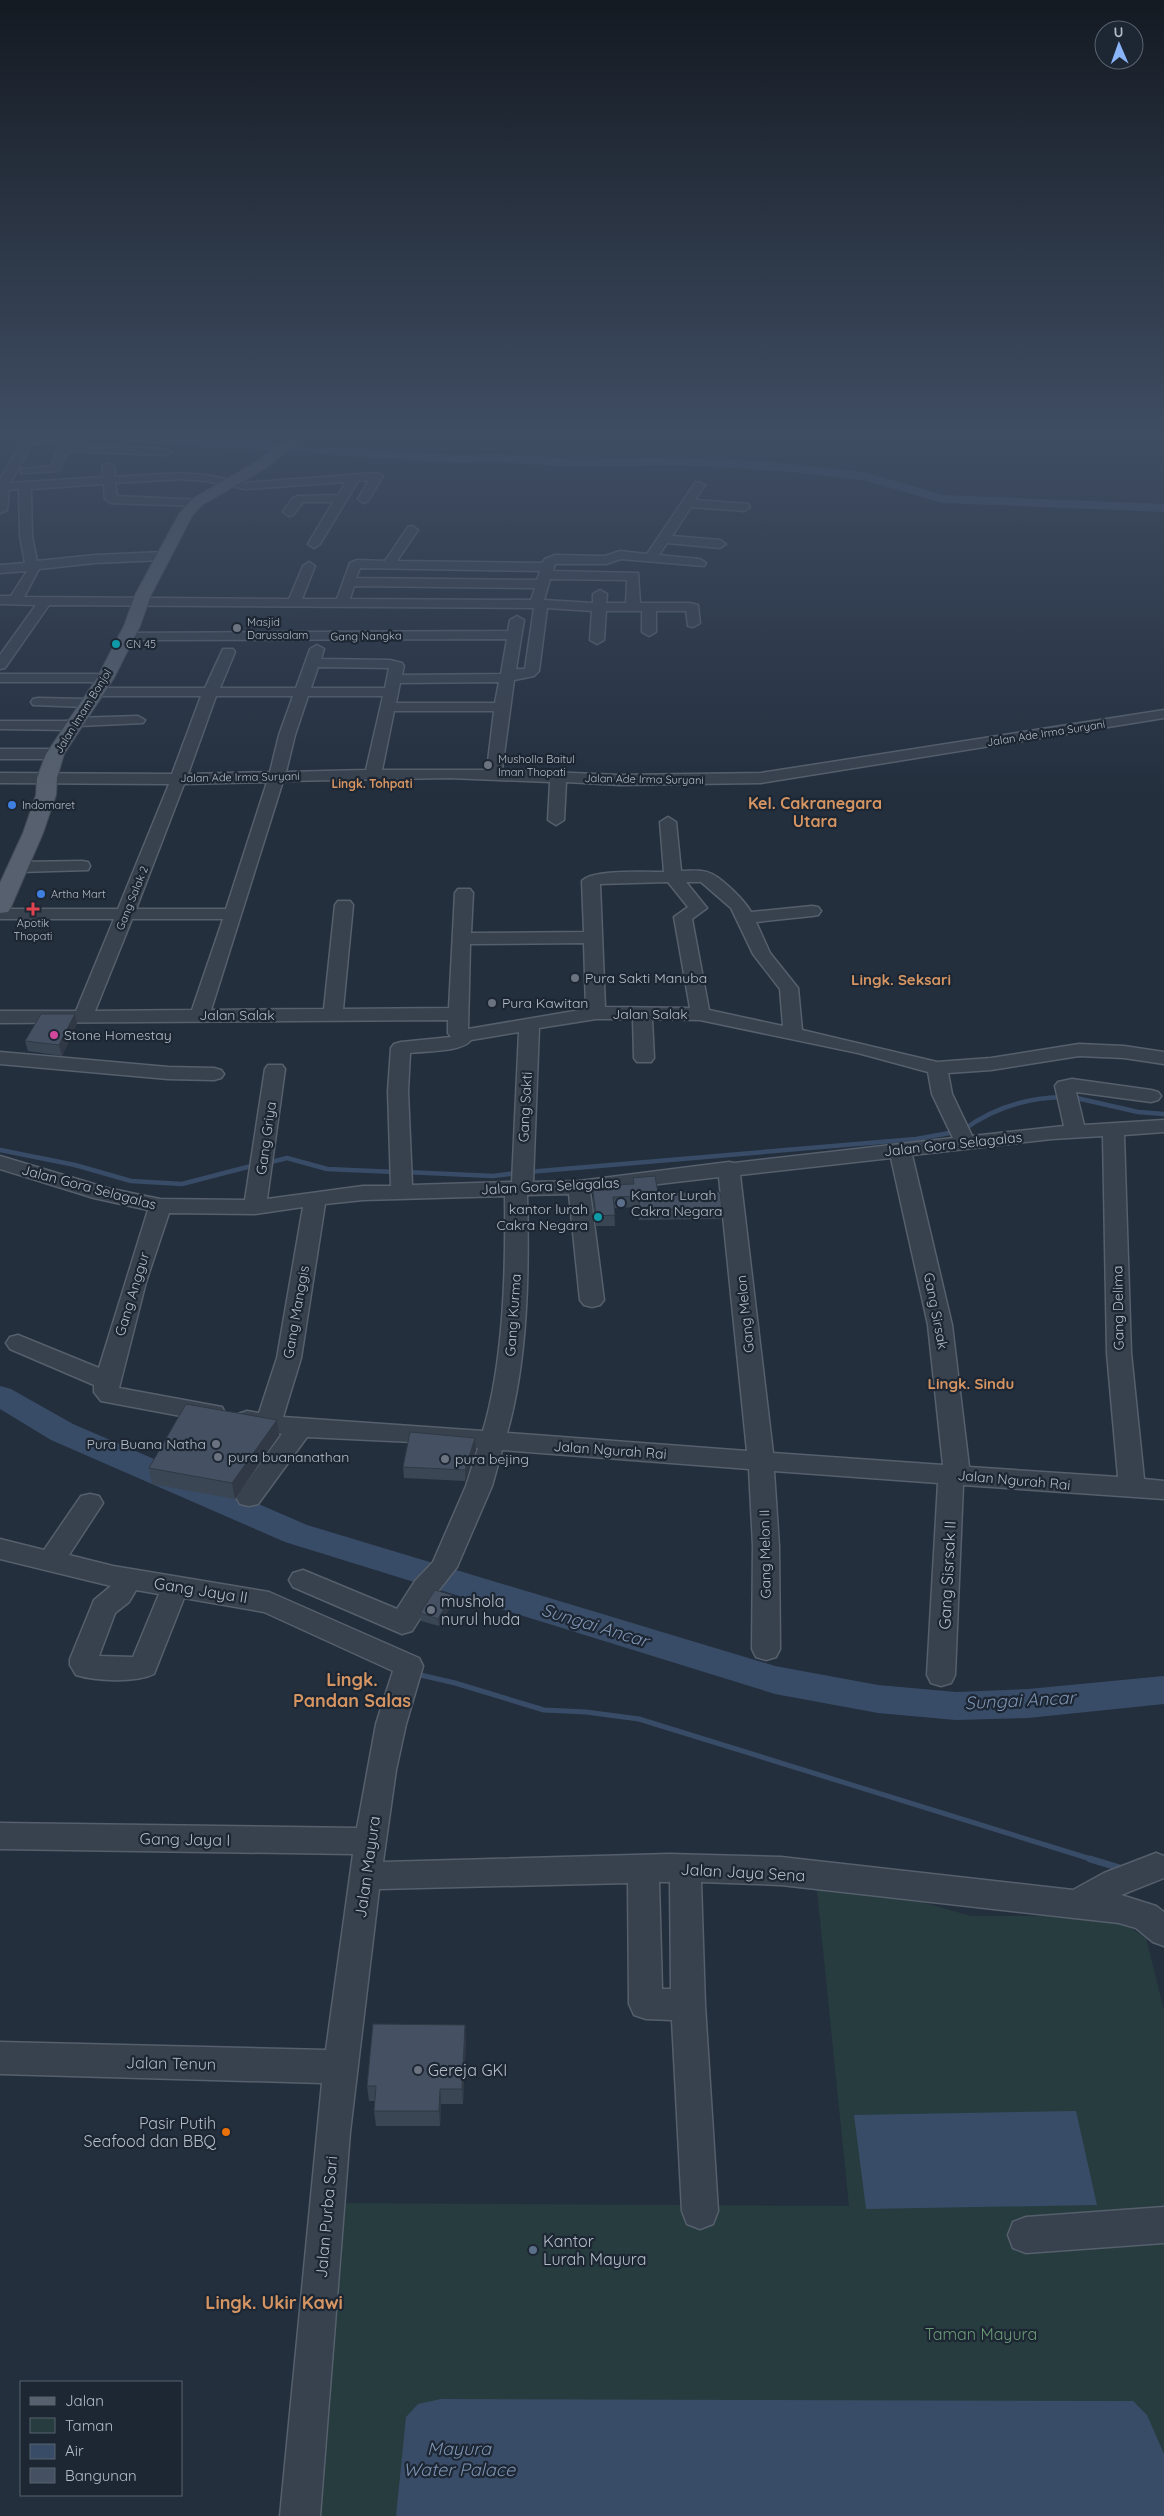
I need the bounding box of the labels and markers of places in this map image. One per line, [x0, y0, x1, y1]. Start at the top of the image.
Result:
place label: Masjid Darussalam [247, 615, 308, 642]
marker: Masjid Darussalam [231, 622, 243, 634]
place label: CN 45 [126, 637, 156, 651]
marker: CN 45 [110, 638, 122, 650]
place label: Musholla Baitul Iman Thopati [498, 752, 575, 779]
marker: Musholla Baitul Iman Thopati [482, 759, 494, 771]
place label: Indomaret [22, 798, 75, 812]
marker: Indomaret [6, 799, 18, 811]
place label: Artha Mart [51, 887, 106, 901]
marker: Artha Mart [35, 888, 47, 900]
marker: Apotik Thopati [27, 903, 39, 915]
place label: Apotik Thopati [14, 916, 52, 943]
place label: Pura Sakti Manuba [585, 969, 707, 987]
marker: Pura Sakti Manuba [569, 972, 581, 984]
place label: Pura Kawitan [502, 994, 588, 1012]
marker: Pura Kawitan [486, 997, 498, 1009]
place label: Stone Homestay [64, 1026, 172, 1044]
marker: Stone Homestay [48, 1029, 60, 1041]
place label: Kantor Lurah Cakra Negara [631, 1186, 723, 1220]
marker: Kantor Lurah Cakra Negara [615, 1197, 627, 1209]
place label: kantor lurah Cakra Negara [496, 1200, 588, 1234]
marker: kantor lurah Cakra Negara [592, 1211, 604, 1223]
place label: Pura Buana Natha [86, 1435, 206, 1453]
marker: Pura Buana Natha [210, 1438, 222, 1450]
place label: pura buananathan [228, 1448, 349, 1466]
place label: pura bejing [455, 1450, 529, 1468]
marker: pura buananathan [212, 1451, 224, 1463]
marker: pura bejing [439, 1453, 451, 1465]
place label: mushola nurul huda [441, 1591, 520, 1629]
marker: mushola nurul huda [425, 1604, 437, 1616]
place label: Gereja GKI [428, 2060, 507, 2080]
marker: Gereja GKI [412, 2064, 424, 2076]
place label: Pasir Putih Seafood dan BBQ [83, 2113, 217, 2151]
marker: Pasir Putih Seafood dan BBQ [220, 2126, 232, 2138]
place label: Kantor Lurah Mayura [543, 2231, 647, 2269]
marker: Kantor Lurah Mayura [527, 2244, 539, 2256]

